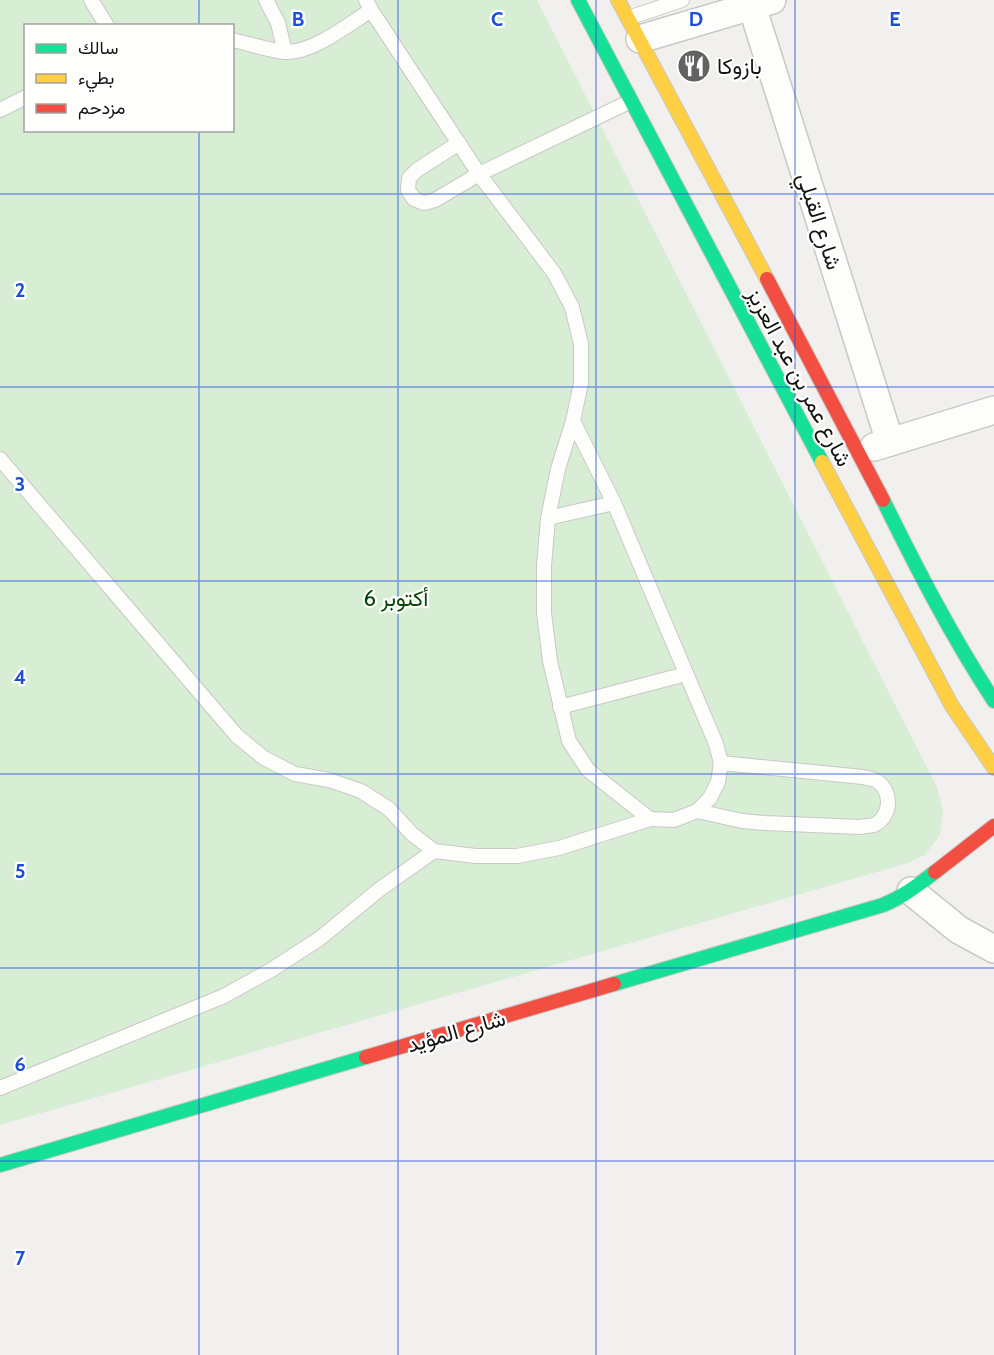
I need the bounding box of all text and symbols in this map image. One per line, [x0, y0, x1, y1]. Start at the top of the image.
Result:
text: B [292, 7, 304, 31]
text: C [491, 7, 503, 31]
text: D [689, 7, 703, 31]
text: E [889, 7, 901, 31]
legend [24, 24, 234, 132]
text: سالك [78, 37, 118, 59]
restaurant icon: بازوكا [676, 48, 712, 84]
place label: بازوكا [717, 53, 762, 80]
text: بطيء [78, 67, 114, 93]
text: مزدحم [78, 97, 125, 120]
street label: شارع القبلي [786, 169, 848, 275]
text: 2 [15, 278, 25, 302]
street label: شارع عمر بن عبد العزيز [740, 282, 858, 472]
text: 3 [15, 472, 25, 496]
park label: 6 أكتوبر [364, 585, 428, 612]
text: 4 [14, 665, 26, 689]
text: 5 [15, 859, 25, 883]
street label: شارع المؤيد [404, 1005, 509, 1059]
text: 6 [14, 1052, 26, 1076]
text: 7 [15, 1246, 26, 1270]

